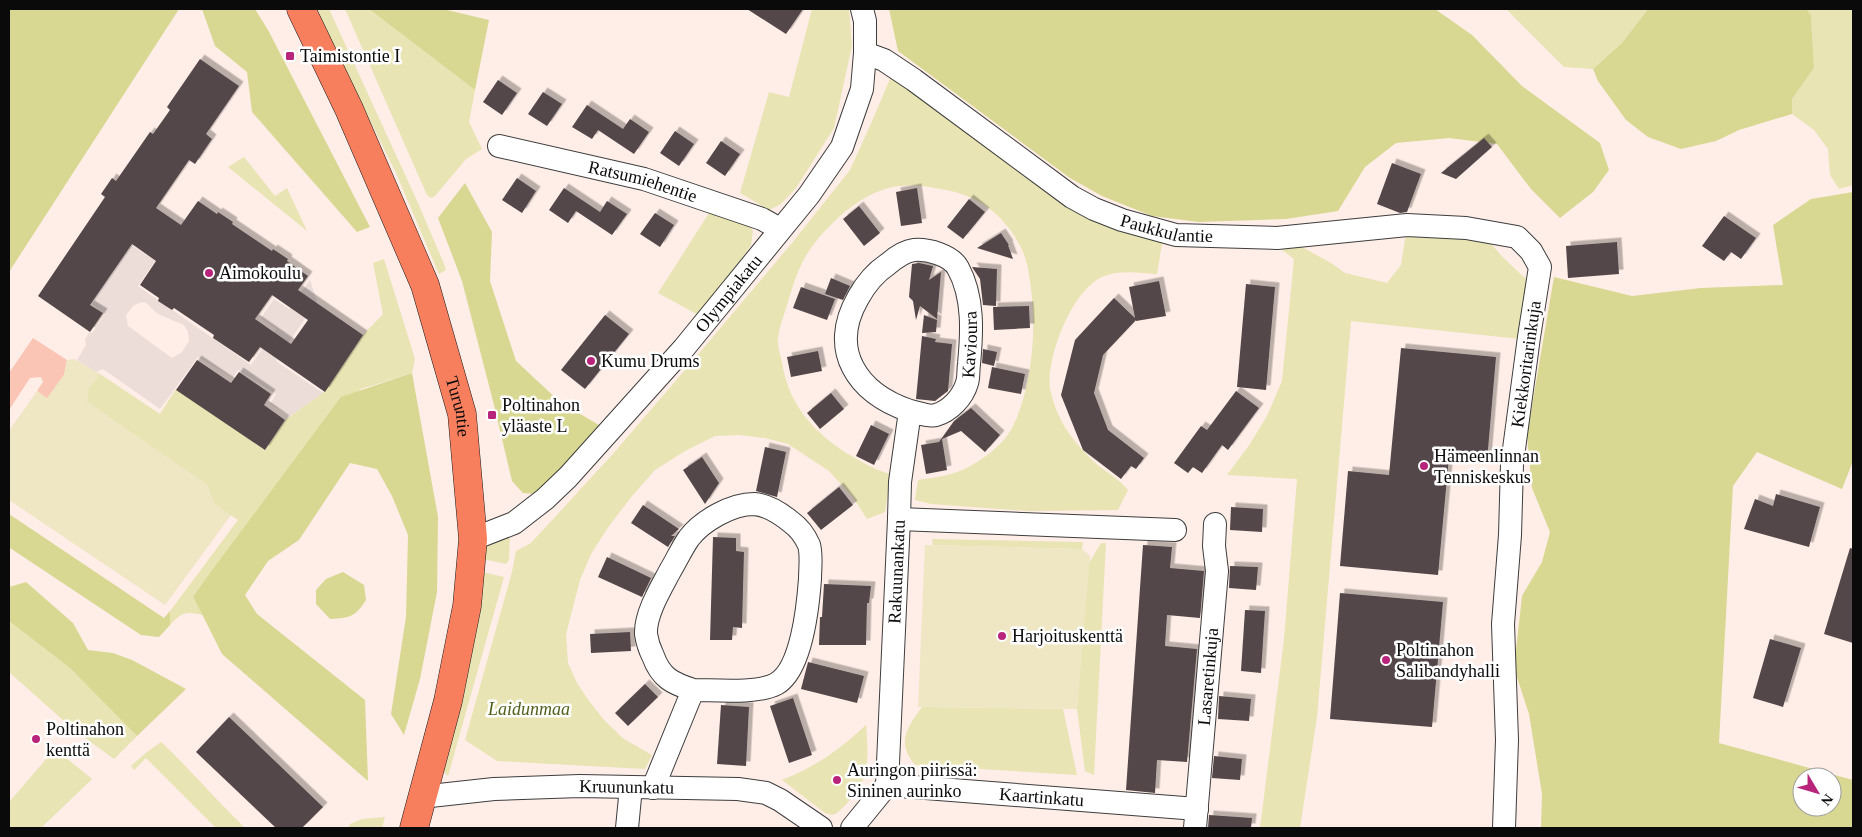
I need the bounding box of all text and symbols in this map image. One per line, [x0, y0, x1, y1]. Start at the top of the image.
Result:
place label: Taimistontie I [300, 46, 400, 66]
marker: Taimistontie I [284, 50, 296, 62]
street label: Ratsumiehentie [586, 157, 700, 206]
street label: Paukkulantie [1118, 210, 1213, 246]
street label: Olympiakatu [691, 251, 766, 336]
place label: Aimokoulu [219, 263, 301, 283]
marker: Aimokoulu [203, 267, 215, 279]
street label: Kiekkoritarinkuja [1507, 299, 1545, 429]
street label: Kavioura [958, 310, 981, 378]
place label: Kumu Drums [601, 351, 700, 371]
marker: Kumu Drums [585, 355, 597, 367]
street label: Turuntie [442, 374, 474, 438]
place label: Poltinahon yläaste L [502, 395, 580, 436]
marker: Poltinahon yläaste L [486, 409, 498, 421]
place label: Hämeenlinnan Tenniskeskus [1434, 446, 1539, 487]
marker: Hämeenlinnan Tenniskeskus [1418, 460, 1430, 472]
street label: Rakuunankatu [884, 519, 909, 624]
place label: Harjoituskenttä [1012, 626, 1123, 646]
street label: Lasaretinkuja [1194, 627, 1222, 726]
marker: Harjoituskenttä [996, 630, 1008, 642]
place label: Poltinahon Salibandyhalli [1396, 640, 1500, 681]
marker: Poltinahon Salibandyhalli [1380, 654, 1392, 666]
park label: Laidunmaa [487, 699, 570, 719]
place label: Poltinahon kenttä [46, 719, 124, 760]
marker: Poltinahon kenttä [30, 733, 42, 745]
place label: Auringon piirissä: Sininen aurinko [847, 760, 978, 801]
north arrow [1792, 767, 1842, 817]
marker: Auringon piirissä: Sininen aurinko [831, 774, 843, 786]
street label: Kruununkatu [579, 776, 674, 798]
street label: Kaartinkatu [998, 784, 1085, 810]
text: N [1818, 791, 1836, 808]

